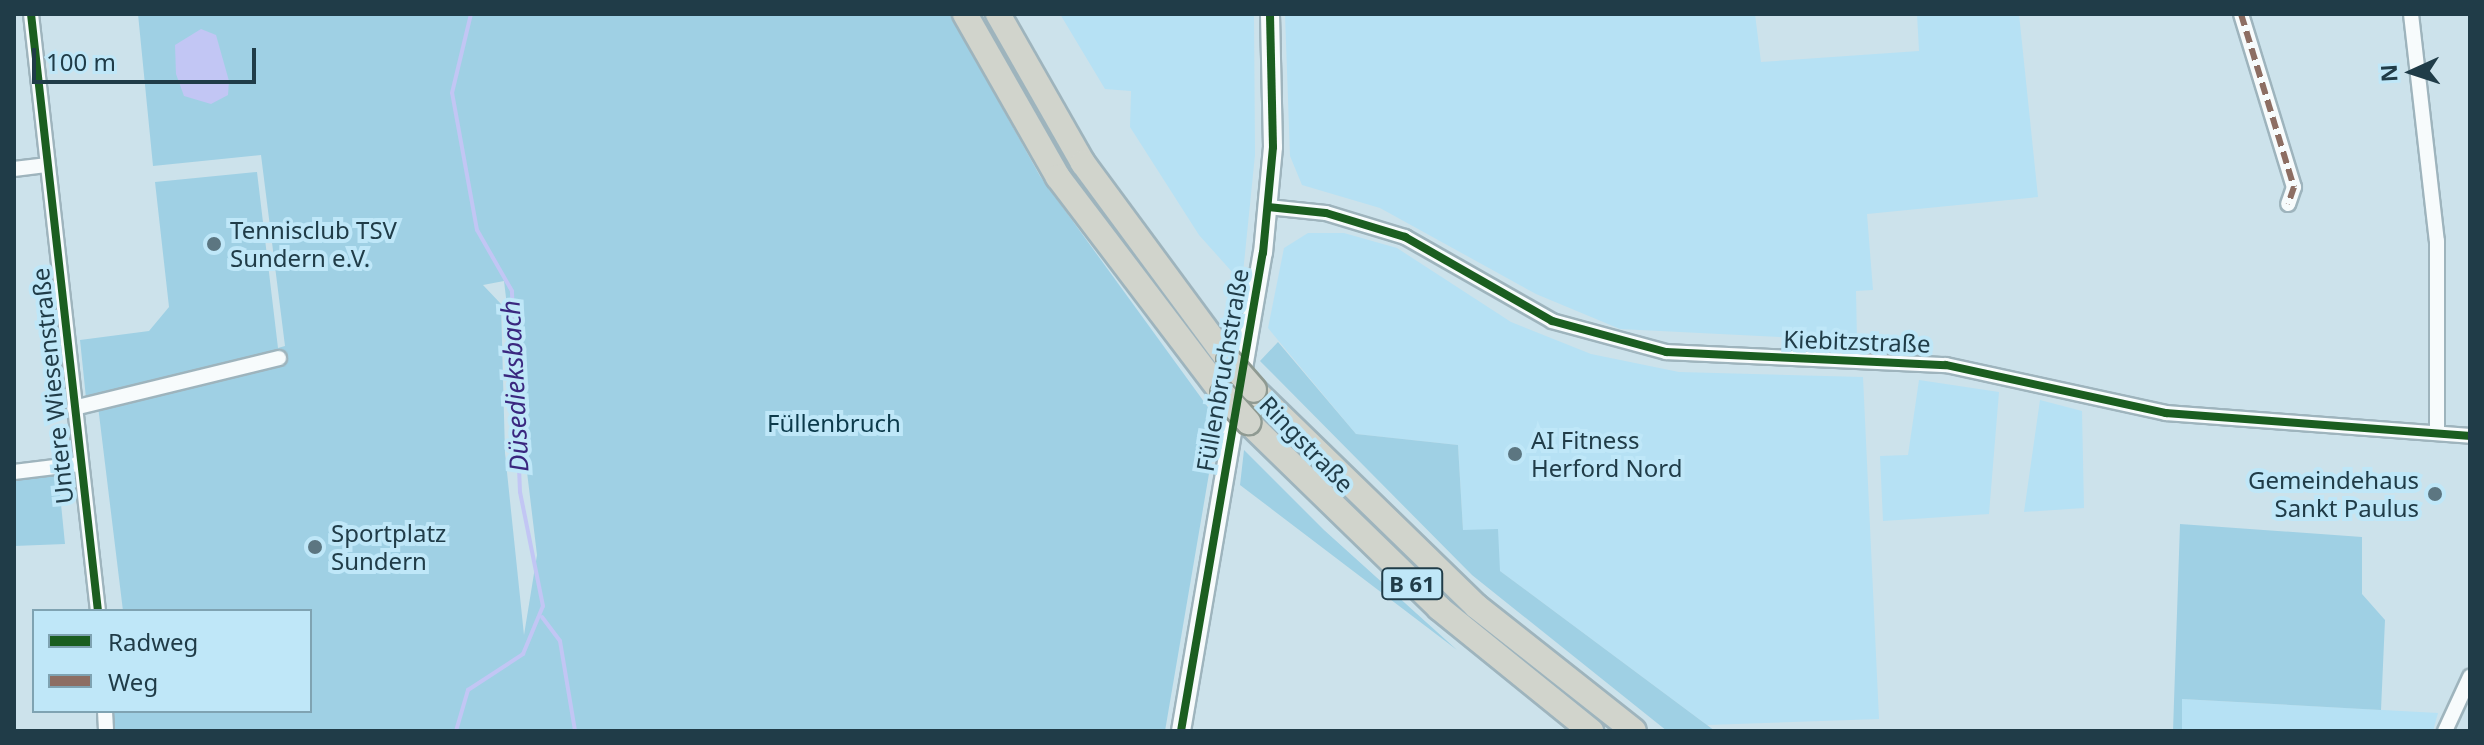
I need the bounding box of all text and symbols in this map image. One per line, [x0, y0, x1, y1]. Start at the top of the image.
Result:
scale bar [36, 32, 260, 82]
north arrow [2372, 32, 2452, 112]
text: 100 m [46, 45, 116, 78]
text: N [2373, 64, 2403, 83]
place label: Tennisclub TSV Sundern e.V. [230, 216, 397, 272]
marker: Tennisclub TSV Sundern e.V. [205, 235, 223, 253]
street label: Untere Wiesenstraße [25, 266, 79, 506]
street label: Füllenbruchstraße [1190, 266, 1254, 474]
water label: Düsedieksbach [495, 299, 535, 473]
street label: Kiebitzstraße [1783, 324, 1931, 358]
street label: Ringstraße [1254, 390, 1360, 498]
park label: Füllenbruch [767, 409, 901, 437]
place label: AI Fitness Herford Nord [1531, 426, 1682, 482]
marker: AI Fitness Herford Nord [1506, 445, 1524, 463]
place label: Gemeindehaus Sankt Paulus [2248, 466, 2419, 522]
marker: Gemeindehaus Sankt Paulus [2426, 485, 2444, 503]
place label: Sportplatz Sundern [331, 519, 446, 575]
marker: Sportplatz Sundern [306, 538, 324, 556]
road number: B 61 [1380, 566, 1444, 602]
legend [32, 609, 312, 713]
text: Radweg [108, 625, 198, 658]
text: Weg [108, 665, 158, 698]

